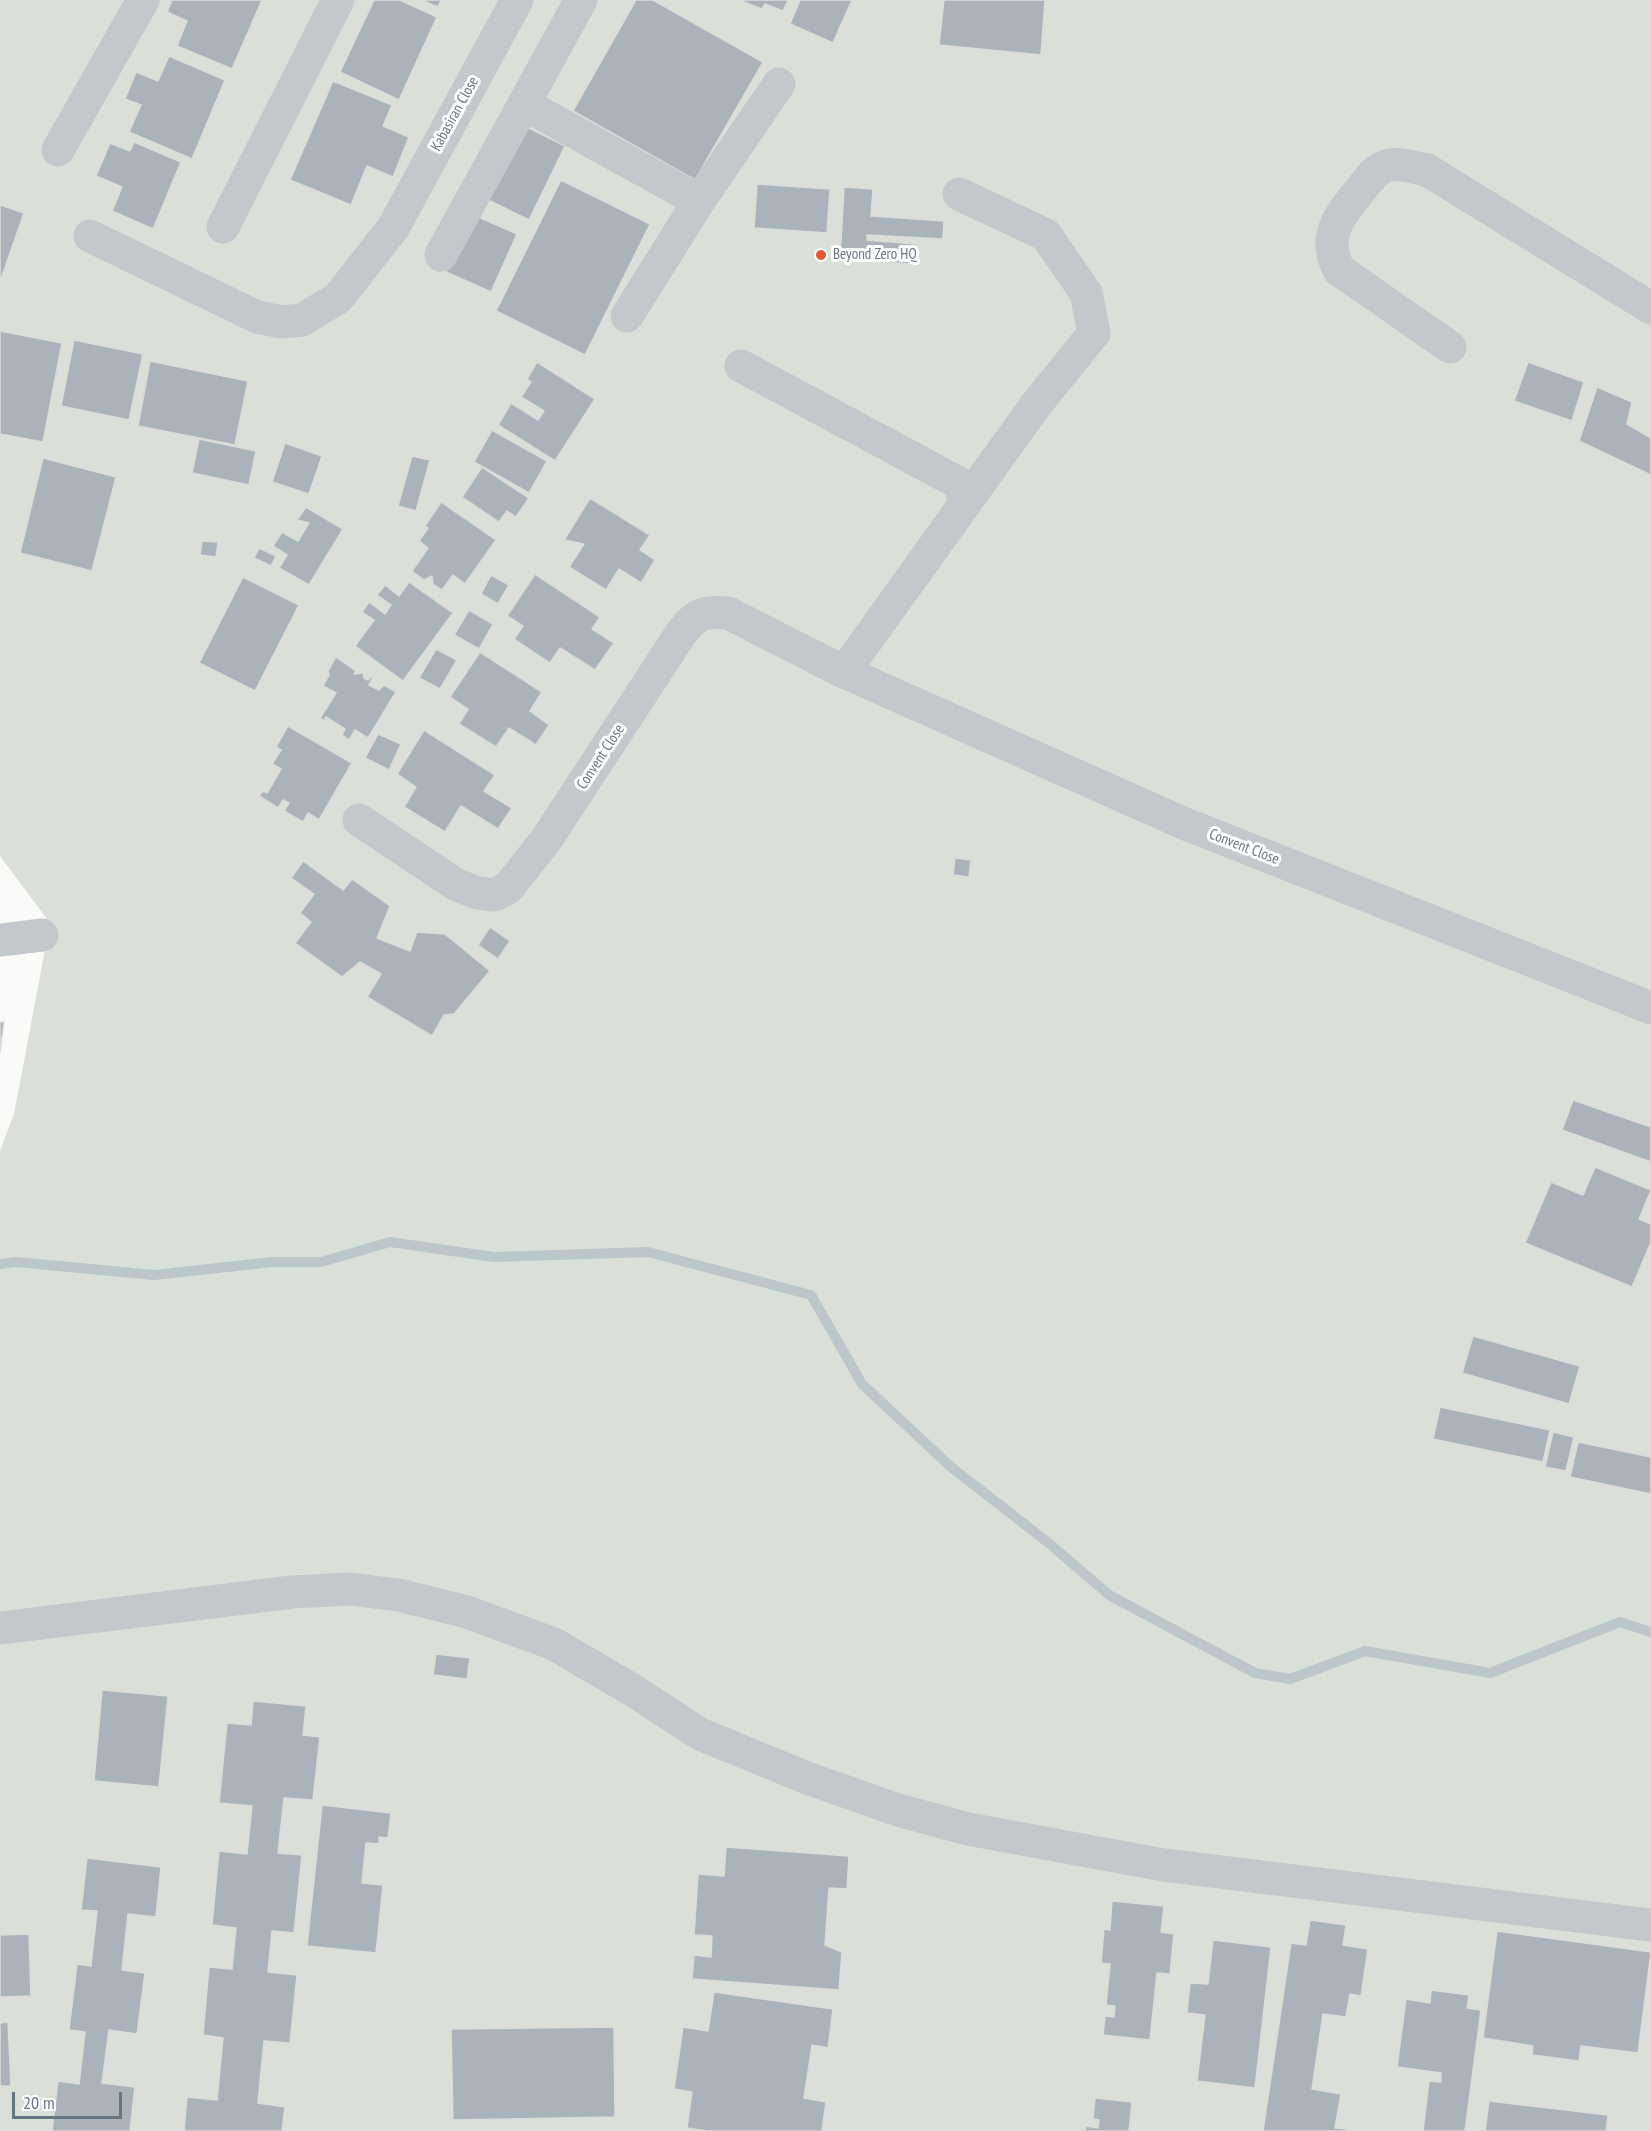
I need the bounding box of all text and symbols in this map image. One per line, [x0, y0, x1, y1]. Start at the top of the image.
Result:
street label: Kabasiran Close [427, 74, 483, 154]
place label: Beyond Zero HQ [833, 246, 917, 264]
marker: Beyond Zero HQ [814, 248, 828, 262]
street label: Convent Close [573, 721, 629, 793]
street label: Convent Close [1206, 825, 1282, 869]
scale bar [15, 2080, 124, 2118]
text: 20 m [23, 2091, 55, 2114]

